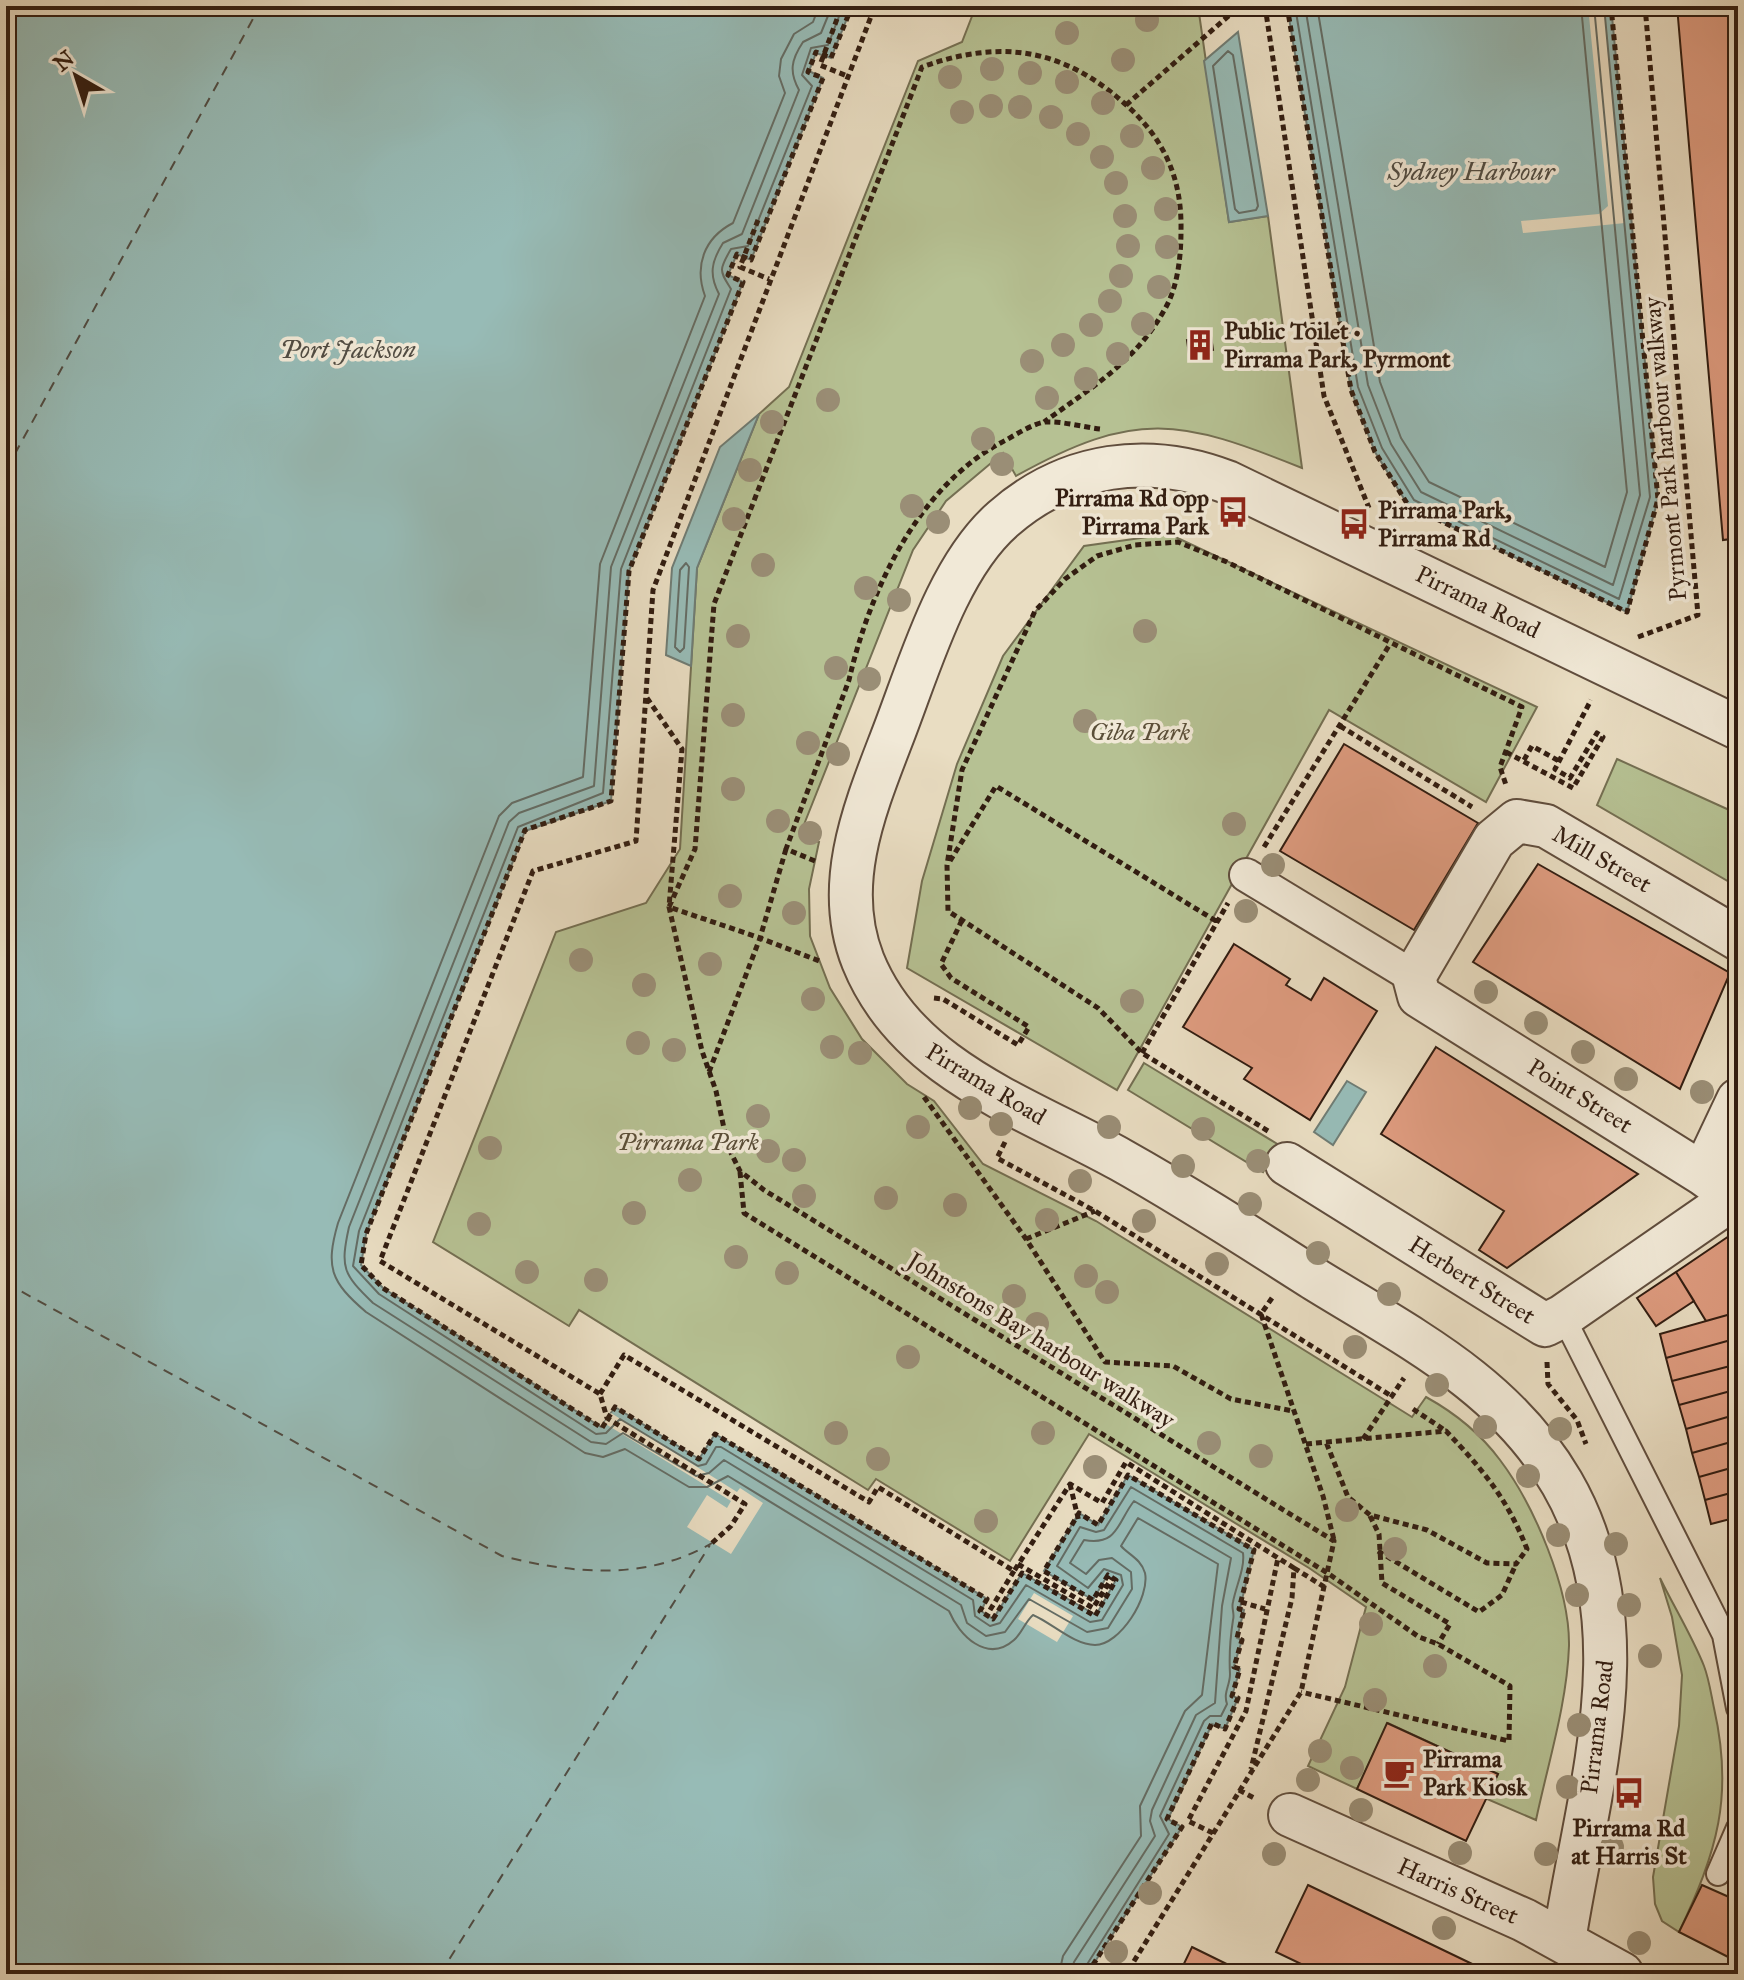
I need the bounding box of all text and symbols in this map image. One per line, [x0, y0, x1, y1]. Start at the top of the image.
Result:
north arrow [36, 36, 116, 116]
text: N [48, 44, 80, 77]
water label: Sydney Harbour [1386, 155, 1556, 187]
street label: Pyrmont Park harbour walkway [1637, 295, 1693, 602]
place label: Public Toilet • Pirrama Park, Pyrmont [1224, 316, 1451, 374]
building icon: Public Toilet • Pirrama Park, Pyrmont [1183, 328, 1217, 362]
water label: Port Jackson [280, 333, 416, 365]
place label: Pirrama Rd opp Pirrama Park [1055, 483, 1210, 541]
bus stop icon: Pirrama Rd opp Pirrama Park [1216, 495, 1250, 529]
place label: Pirrama Park, Pirrama Rd [1378, 495, 1512, 553]
bus stop icon: Pirrama Park, Pirrama Rd [1337, 507, 1371, 541]
street label: Pirrama Road [1411, 559, 1545, 645]
park label: Giba Park [1090, 717, 1191, 747]
street label: Mill Street [1547, 819, 1657, 900]
street label: Pirrama Road [920, 1036, 1052, 1132]
street label: Point Street [1522, 1052, 1638, 1140]
park label: Pirrama Park [617, 1127, 759, 1157]
street label: Herbert Street [1403, 1229, 1541, 1331]
street label: Johnstons Bay harbour walkway [899, 1244, 1181, 1435]
street label: Pirrama Road [1574, 1658, 1620, 1796]
place label: Pirrama Park Kiosk [1423, 1744, 1528, 1802]
cafe icon: Pirrama Park Kiosk [1382, 1756, 1416, 1790]
bus stop icon: Pirrama Rd at Harris St [1612, 1776, 1646, 1810]
place label: Pirrama Rd at Harris St [1571, 1813, 1687, 1871]
street label: Harris Street [1393, 1851, 1524, 1931]

